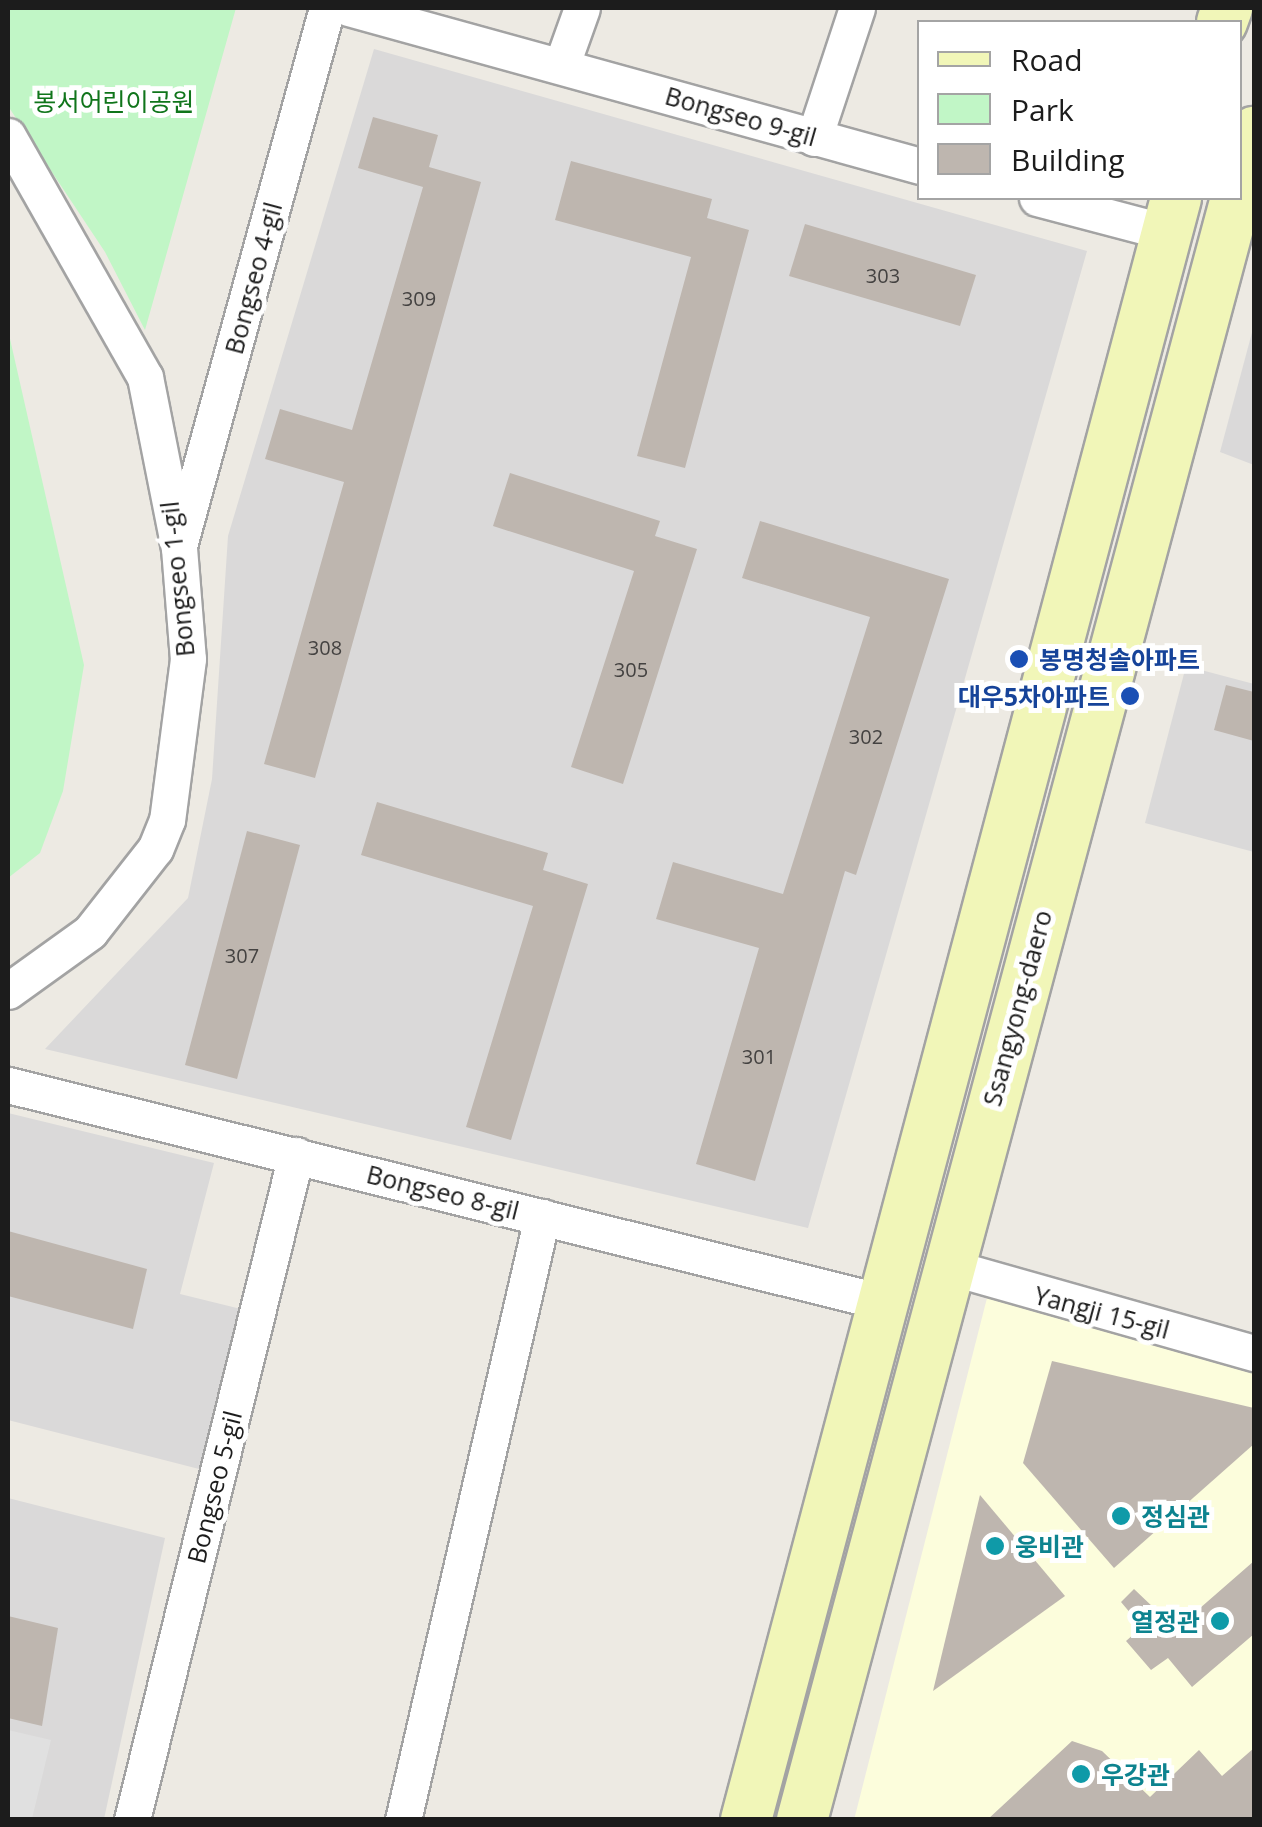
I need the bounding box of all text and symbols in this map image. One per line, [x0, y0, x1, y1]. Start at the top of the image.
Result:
legend [917, 20, 1242, 200]
text: Road [1011, 39, 1083, 80]
street label: Bongseo 9-gil [662, 80, 820, 152]
park label: 봉서어린이공원 [34, 86, 194, 116]
text: Park [1011, 89, 1074, 130]
text: Building [1011, 139, 1125, 180]
street label: Bongseo 4-gil [218, 199, 288, 357]
house number: 303 [866, 263, 900, 287]
house number: 309 [402, 286, 436, 310]
street label: Bongseo 1-gil [154, 500, 200, 658]
house number: 308 [308, 635, 342, 659]
place label: 봉명청솔아파트 [1039, 644, 1200, 674]
marker: 봉명청솔아파트 [1008, 648, 1030, 670]
house number: 305 [614, 657, 648, 681]
place label: 대우5차아파트 [958, 681, 1110, 711]
marker: 대우5차아파트 [1119, 685, 1141, 707]
house number: 302 [849, 724, 883, 748]
street label: Ssangyong-daero [976, 907, 1058, 1109]
house number: 307 [225, 943, 259, 967]
house number: 301 [742, 1044, 776, 1068]
street label: Bongseo 8-gil [364, 1159, 522, 1225]
street label: Yangji 15-gil [1031, 1280, 1173, 1344]
street label: Bongseo 5-gil [181, 1408, 247, 1566]
place label: 정심관 [1141, 1501, 1210, 1531]
marker: 정심관 [1110, 1505, 1132, 1527]
place label: 웅비관 [1015, 1531, 1084, 1561]
marker: 웅비관 [984, 1535, 1006, 1557]
place label: 열정관 [1131, 1606, 1200, 1636]
marker: 열정관 [1209, 1610, 1231, 1632]
place label: 우강관 [1101, 1759, 1170, 1789]
marker: 우강관 [1070, 1763, 1092, 1785]

